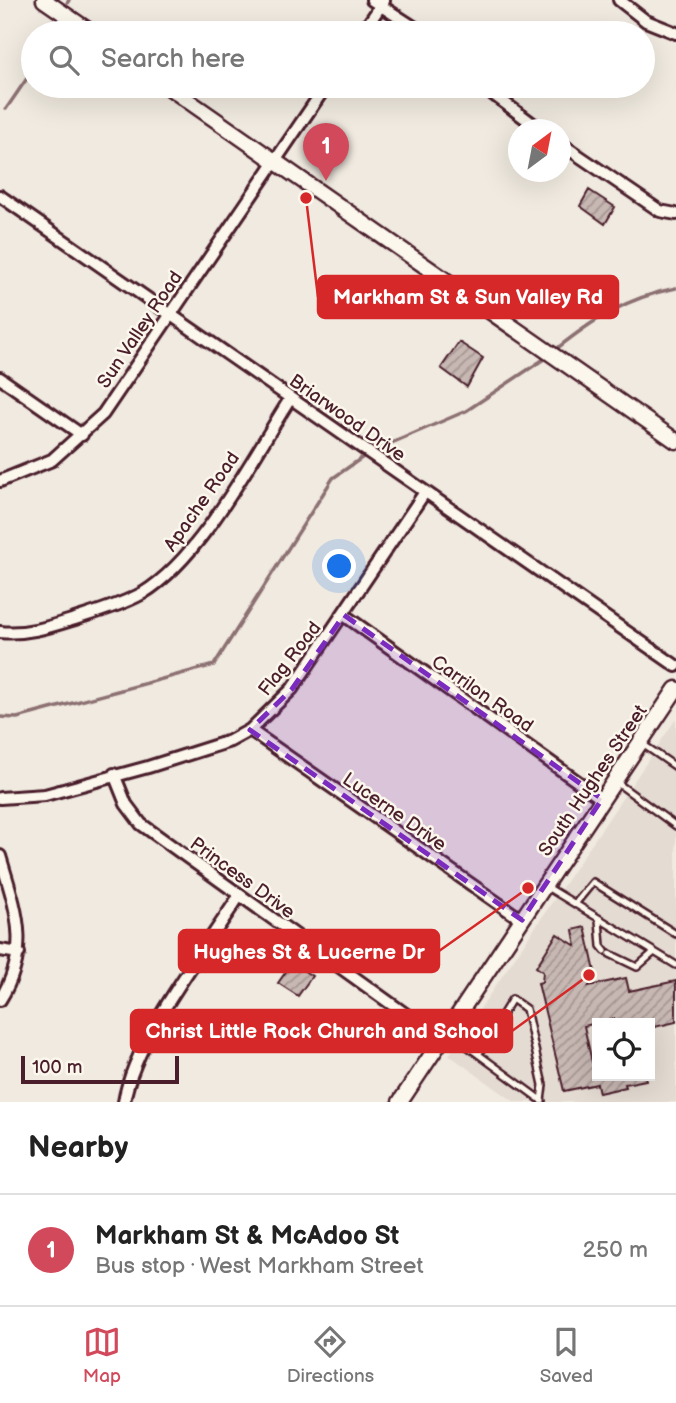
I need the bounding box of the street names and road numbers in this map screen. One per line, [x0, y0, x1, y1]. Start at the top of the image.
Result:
street label: Sun Valley Road [93, 267, 188, 393]
street label: Briarwood Drive [285, 370, 410, 467]
street label: Apache Road [159, 448, 245, 556]
street label: Flag Road [254, 617, 326, 701]
street label: Carrilon Road [427, 651, 538, 738]
street label: South Hughes Street [534, 701, 653, 861]
street label: Lucerne Drive [338, 768, 451, 857]
street label: Princess Drive [185, 832, 299, 924]

